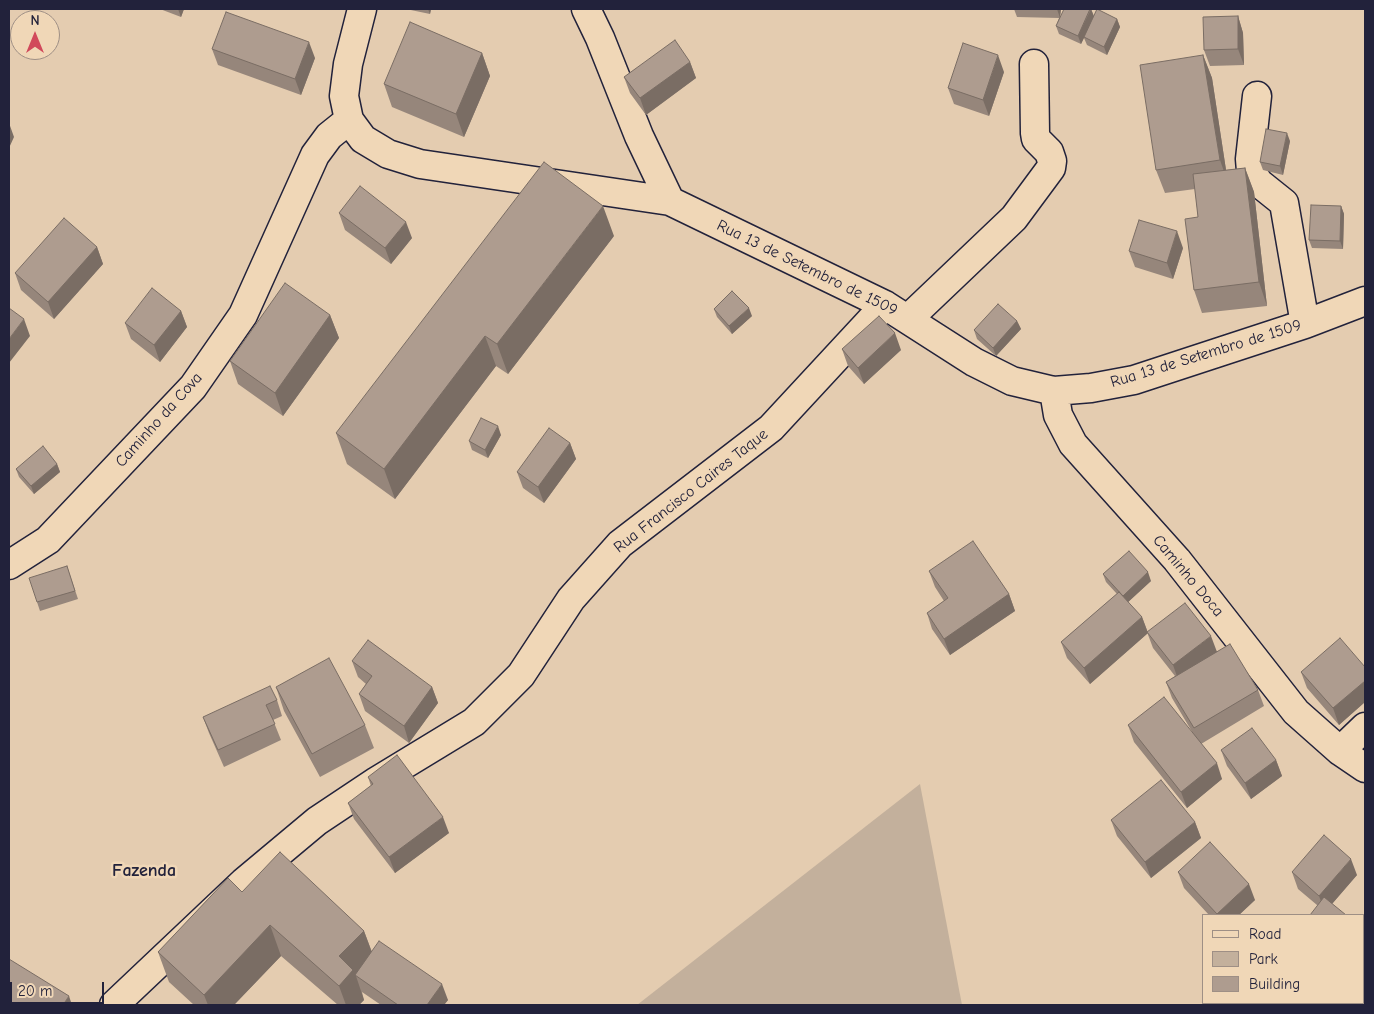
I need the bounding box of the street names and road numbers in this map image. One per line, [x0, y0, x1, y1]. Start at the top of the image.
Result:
street label: Rua 13 de Setembro de 1509 [714, 216, 900, 320]
street label: Rua 13 de Setembro de 1509 [1108, 316, 1304, 392]
street label: Caminho da Cova [111, 369, 207, 471]
street label: Rua Francisco Caires Taque [610, 425, 772, 557]
street label: Caminho Doca [1148, 531, 1228, 621]

